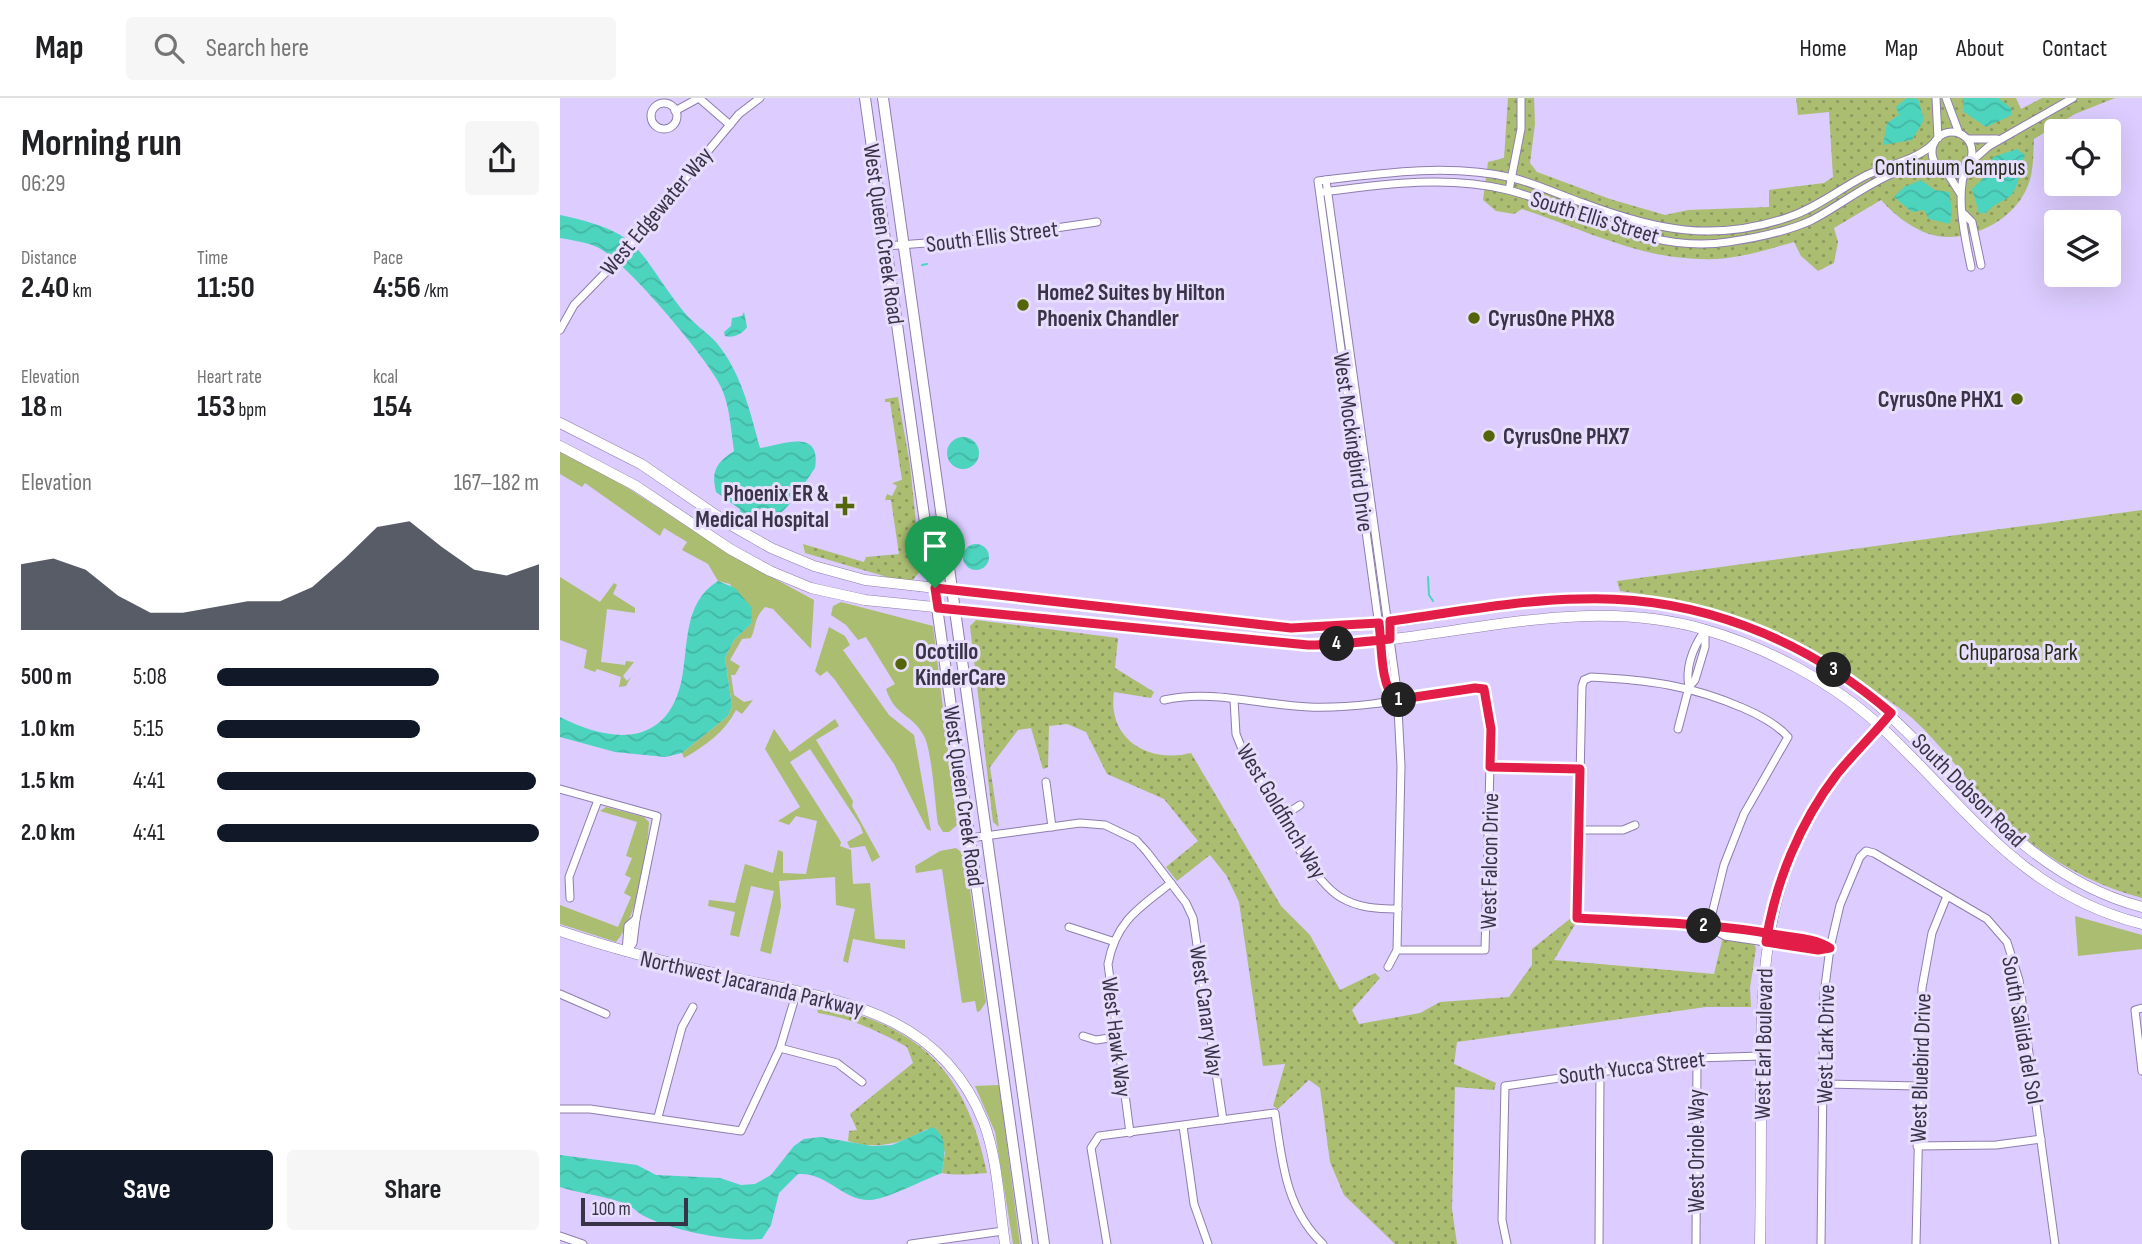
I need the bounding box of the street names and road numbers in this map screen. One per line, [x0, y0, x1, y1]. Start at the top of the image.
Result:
street label: West Edgewater Way [595, 141, 719, 282]
street label: West Queen Creek Road [856, 142, 910, 326]
street label: South Ellis Street [1527, 185, 1662, 251]
street label: South Ellis Street [925, 215, 1060, 259]
street label: West Mockingbird Drive [1327, 351, 1379, 534]
street label: West Queen Creek Road [936, 704, 990, 888]
street label: South Dobson Road [1906, 728, 2031, 853]
street label: West Goldfinch Way [1230, 739, 1332, 884]
street label: West Falcon Drive [1475, 793, 1505, 930]
street label: West Canary Way [1183, 944, 1229, 1079]
street label: Northwest Jacaranda Parkway [637, 945, 866, 1023]
street label: South Salida del Sol [1995, 954, 2049, 1106]
street label: West Earl Boulevard [1749, 968, 1779, 1120]
street label: West Hawk Way [1095, 976, 1137, 1099]
street label: West Lark Drive [1811, 984, 1841, 1104]
street label: West Bluebird Drive [1904, 993, 1938, 1143]
street label: South Yucca Street [1558, 1045, 1707, 1091]
street label: West Oriole Way [1683, 1089, 1711, 1213]

